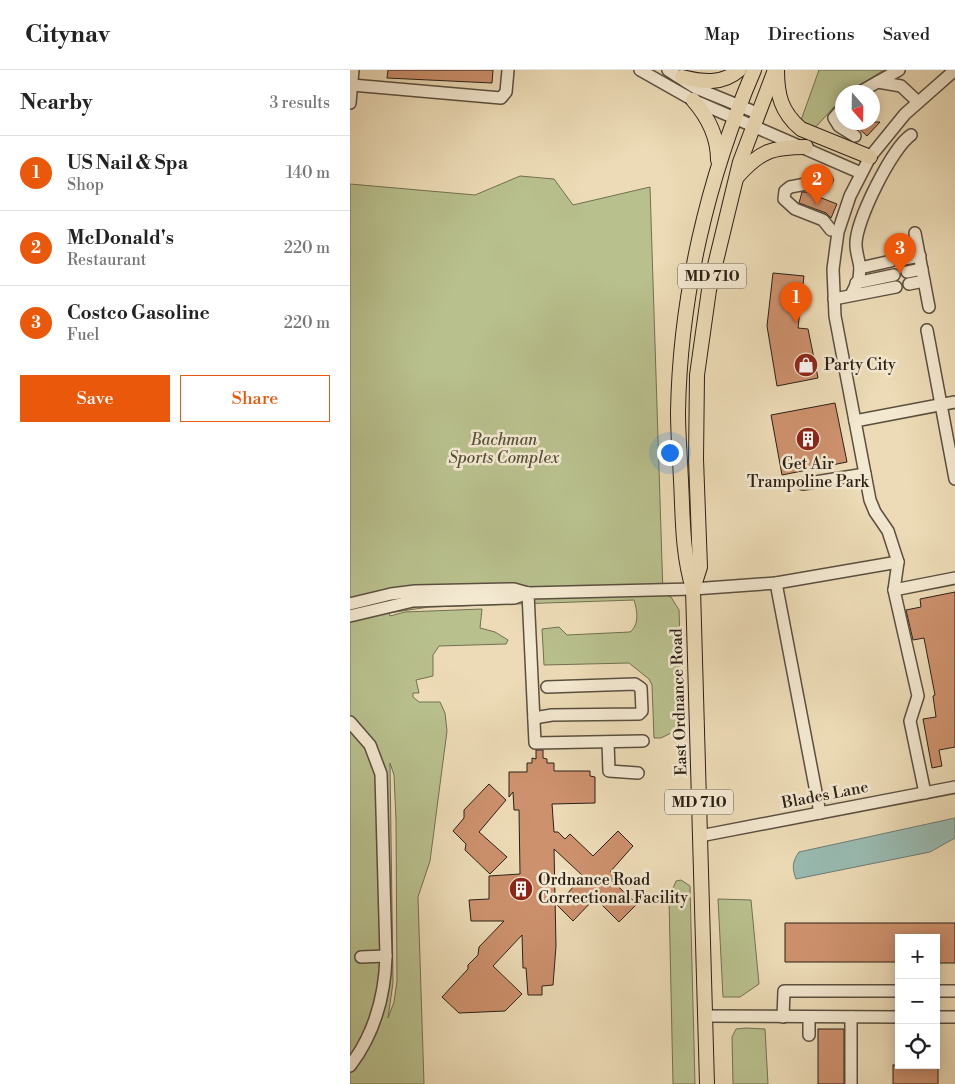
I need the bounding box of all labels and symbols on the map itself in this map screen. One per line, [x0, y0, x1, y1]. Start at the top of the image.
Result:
north arrow [835, 85, 880, 130]
pin: 2 [801, 164, 833, 205]
pin: 3 [884, 233, 916, 274]
road number: MD 710 [678, 264, 746, 288]
pin: 1 [780, 282, 812, 323]
shop icon: Party City [793, 352, 819, 378]
place label: Party City [824, 355, 896, 375]
building icon: Get Air Trampoline Park [795, 426, 821, 452]
park label: Bachman Sports Complex [448, 430, 560, 468]
your location [657, 440, 683, 466]
place label: Get Air Trampoline Park [747, 454, 871, 492]
street label: East Ordnance Road [666, 628, 692, 776]
street label: Blades Lane [779, 777, 870, 813]
road number: MD 710 [665, 790, 733, 814]
place label: Ordnance Road Correctional Facility [538, 870, 688, 908]
building icon: Ordnance Road Correctional Facility [508, 876, 534, 902]

